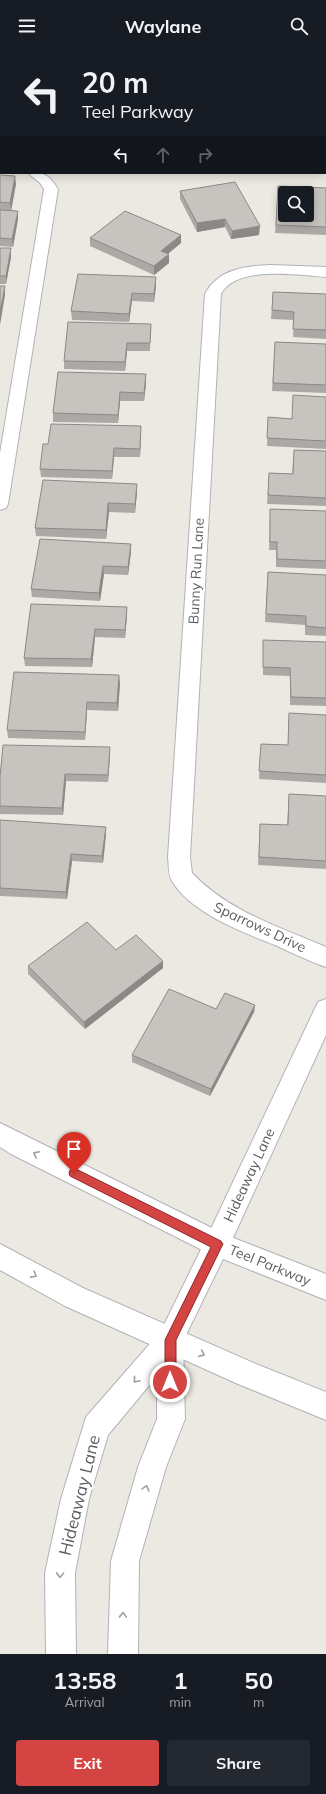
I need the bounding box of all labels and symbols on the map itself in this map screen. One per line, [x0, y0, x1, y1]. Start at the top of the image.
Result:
street label: Bunny Run Lane [184, 517, 208, 625]
street label: Sparrows Drive [211, 898, 309, 956]
street label: Hideaway Lane [219, 1125, 279, 1225]
pin [57, 1132, 91, 1173]
one-way arrow [33, 1151, 41, 1159]
street label: Teel Parkway [226, 1240, 314, 1290]
one-way arrow [30, 1270, 37, 1278]
one-way arrow [199, 1349, 206, 1357]
position arrow [149, 1361, 191, 1403]
one-way arrow [134, 1376, 141, 1383]
street label: Hideaway Lane [54, 1433, 105, 1558]
one-way arrow [141, 1485, 150, 1492]
one-way arrow [56, 1572, 65, 1578]
one-way arrow [119, 1612, 127, 1618]

